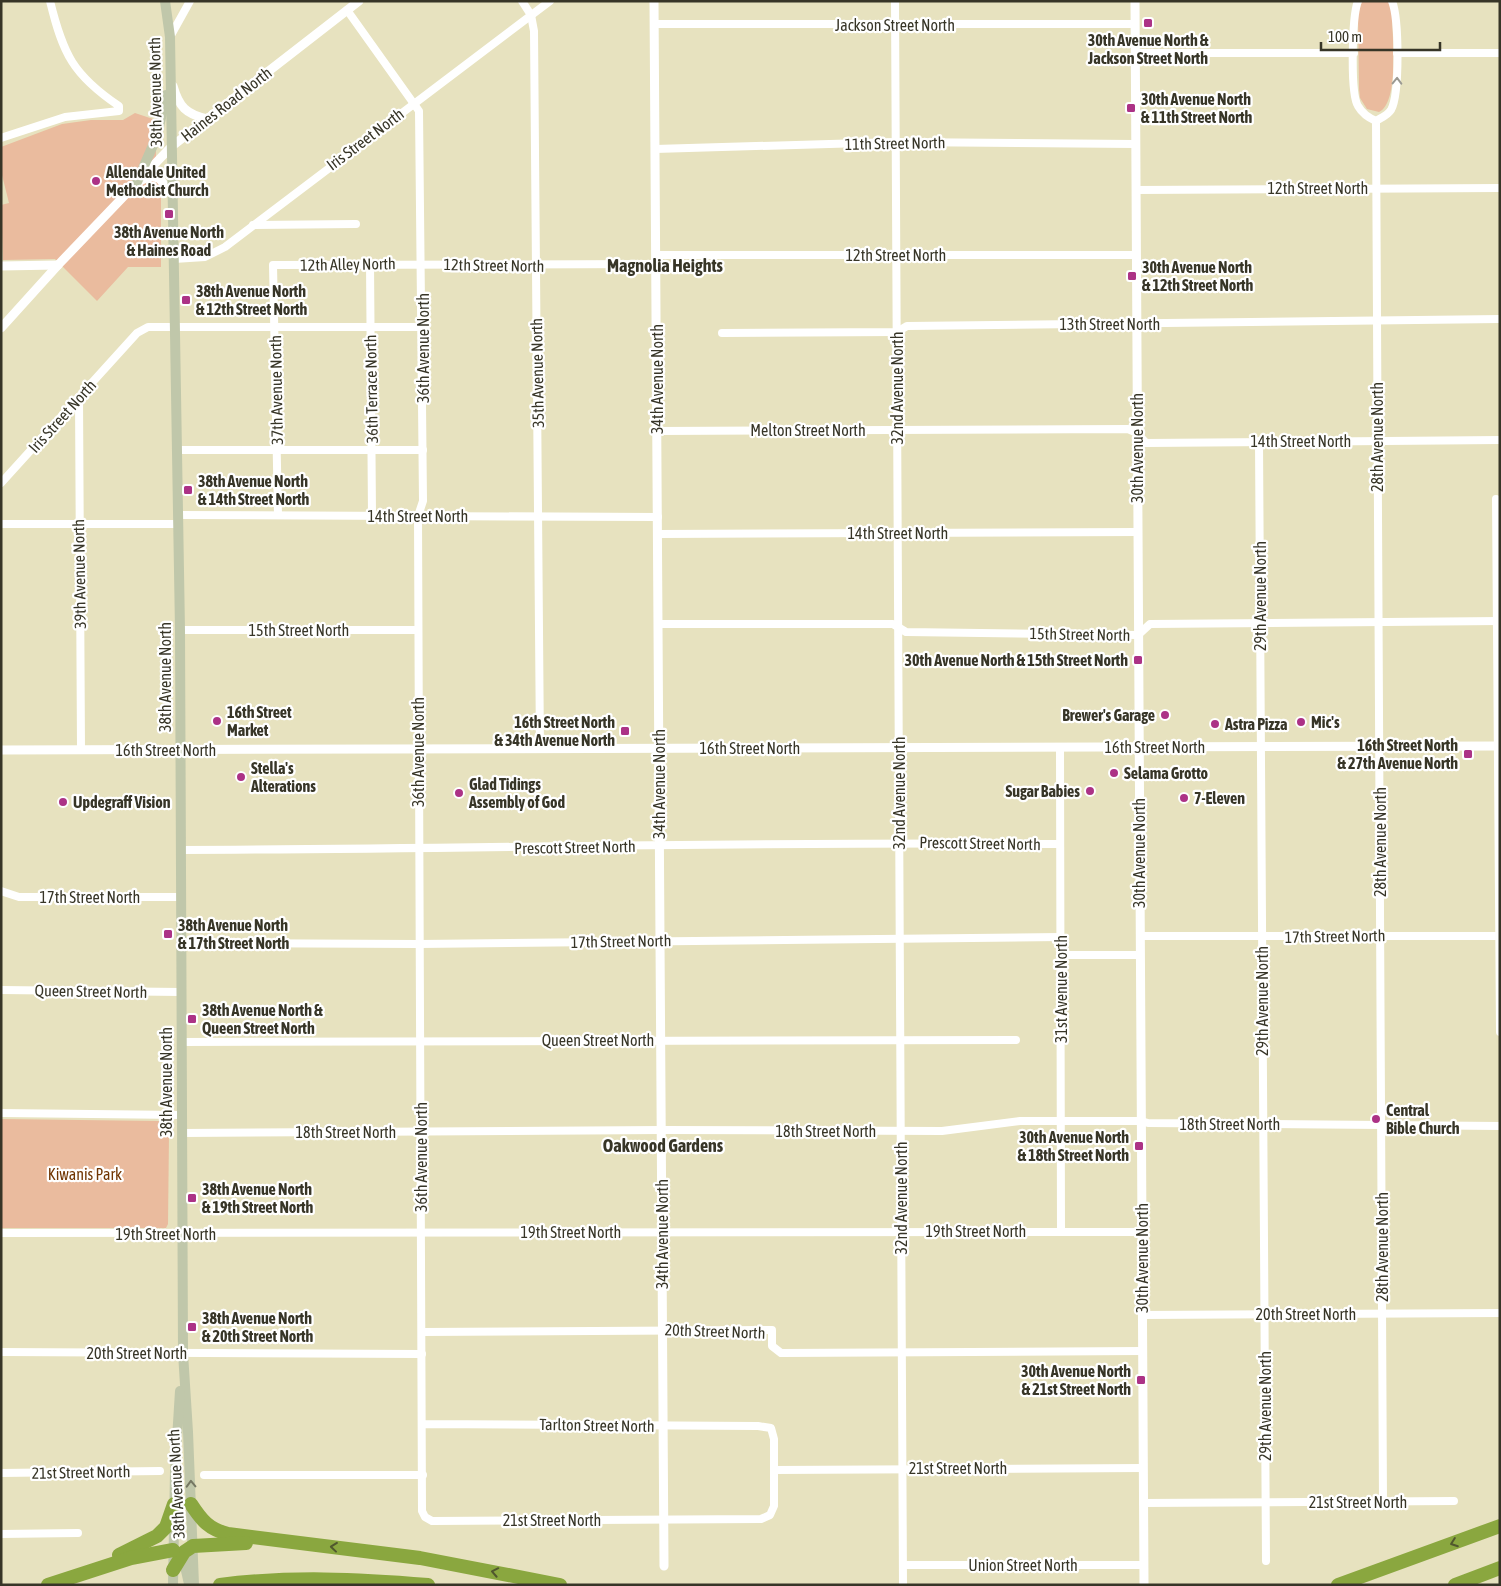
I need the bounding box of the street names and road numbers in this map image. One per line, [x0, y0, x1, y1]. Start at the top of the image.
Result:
street label: Jackson Street North [835, 16, 955, 34]
street label: 38th Avenue North [145, 37, 165, 147]
street label: Haines Road North [177, 63, 275, 145]
street label: Iris Street North [323, 104, 407, 174]
street label: 11th Street North [844, 133, 946, 153]
street label: 12th Street North [1268, 179, 1368, 197]
street label: 12th Street North [846, 246, 946, 264]
street label: 12th Alley North [300, 254, 396, 275]
street label: 12th Street North [443, 255, 545, 275]
street label: 36th Avenue North [414, 293, 432, 403]
street label: 13th Street North [1060, 315, 1160, 333]
street label: 35th Avenue North [527, 318, 547, 428]
street label: 34th Avenue North [648, 324, 666, 434]
street label: 32nd Avenue North [888, 332, 906, 444]
street label: 36th Terrace North [361, 334, 381, 444]
street label: 37th Avenue North [266, 335, 286, 445]
street label: Iris Street North [25, 376, 99, 456]
street label: 28th Avenue North [1368, 382, 1386, 492]
street label: 30th Avenue North [1128, 393, 1146, 503]
street label: Melton Street North [750, 421, 866, 439]
street label: 14th Street North [1251, 432, 1351, 450]
street label: 14th Street North [368, 507, 468, 525]
street label: 39th Avenue North [69, 519, 89, 629]
street label: 14th Street North [848, 524, 948, 542]
street label: 29th Avenue North [1251, 541, 1269, 651]
street label: 15th Street North [249, 621, 349, 639]
street label: 38th Avenue North [156, 622, 174, 732]
street label: 15th Street North [1029, 624, 1131, 644]
street label: 36th Avenue North [409, 697, 427, 807]
street label: 34th Avenue North [650, 729, 668, 839]
street label: 32nd Avenue North [890, 737, 908, 849]
street label: 16th Street North [1105, 738, 1205, 756]
street label: 16th Street North [700, 739, 800, 757]
street label: 16th Street North [116, 741, 216, 759]
street label: 28th Avenue North [1371, 787, 1389, 897]
street label: 30th Avenue North [1130, 798, 1148, 908]
street label: Prescott Street North [919, 833, 1041, 853]
street label: Prescott Street North [514, 837, 636, 857]
street label: 17th Street North [40, 888, 140, 906]
street label: 17th Street North [1284, 926, 1386, 946]
street label: 17th Street North [570, 931, 672, 951]
street label: 31st Avenue North [1052, 935, 1070, 1043]
street label: 29th Avenue North [1253, 946, 1271, 1056]
street label: Queen Street North [35, 981, 147, 1001]
street label: 38th Avenue North [157, 1027, 175, 1137]
street label: Queen Street North [542, 1031, 654, 1049]
street label: 36th Avenue North [412, 1102, 430, 1212]
street label: 18th Street North [1180, 1115, 1280, 1133]
street label: 18th Street North [776, 1122, 876, 1140]
street label: 18th Street North [296, 1123, 396, 1141]
street label: 32nd Avenue North [892, 1142, 910, 1254]
street label: 34th Avenue North [653, 1179, 671, 1289]
street label: 28th Avenue North [1373, 1192, 1391, 1302]
street label: 30th Avenue North [1133, 1203, 1151, 1313]
street label: 19th Street North [926, 1222, 1026, 1240]
street label: 19th Street North [521, 1223, 621, 1241]
street label: 19th Street North [116, 1225, 216, 1243]
street label: 20th Street North [1256, 1305, 1356, 1323]
street label: 20th Street North [664, 1320, 766, 1342]
street label: 20th Street North [87, 1344, 187, 1362]
street label: 29th Avenue North [1256, 1351, 1274, 1461]
street label: Tarlton Street North [539, 1415, 655, 1435]
street label: 38th Avenue North [164, 1429, 188, 1539]
street label: 21st Street North [909, 1459, 1007, 1477]
street label: 21st Street North [32, 1462, 130, 1482]
street label: 21st Street North [1309, 1493, 1407, 1511]
street label: 21st Street North [503, 1511, 601, 1529]
street label: Union Street North [968, 1556, 1078, 1574]

